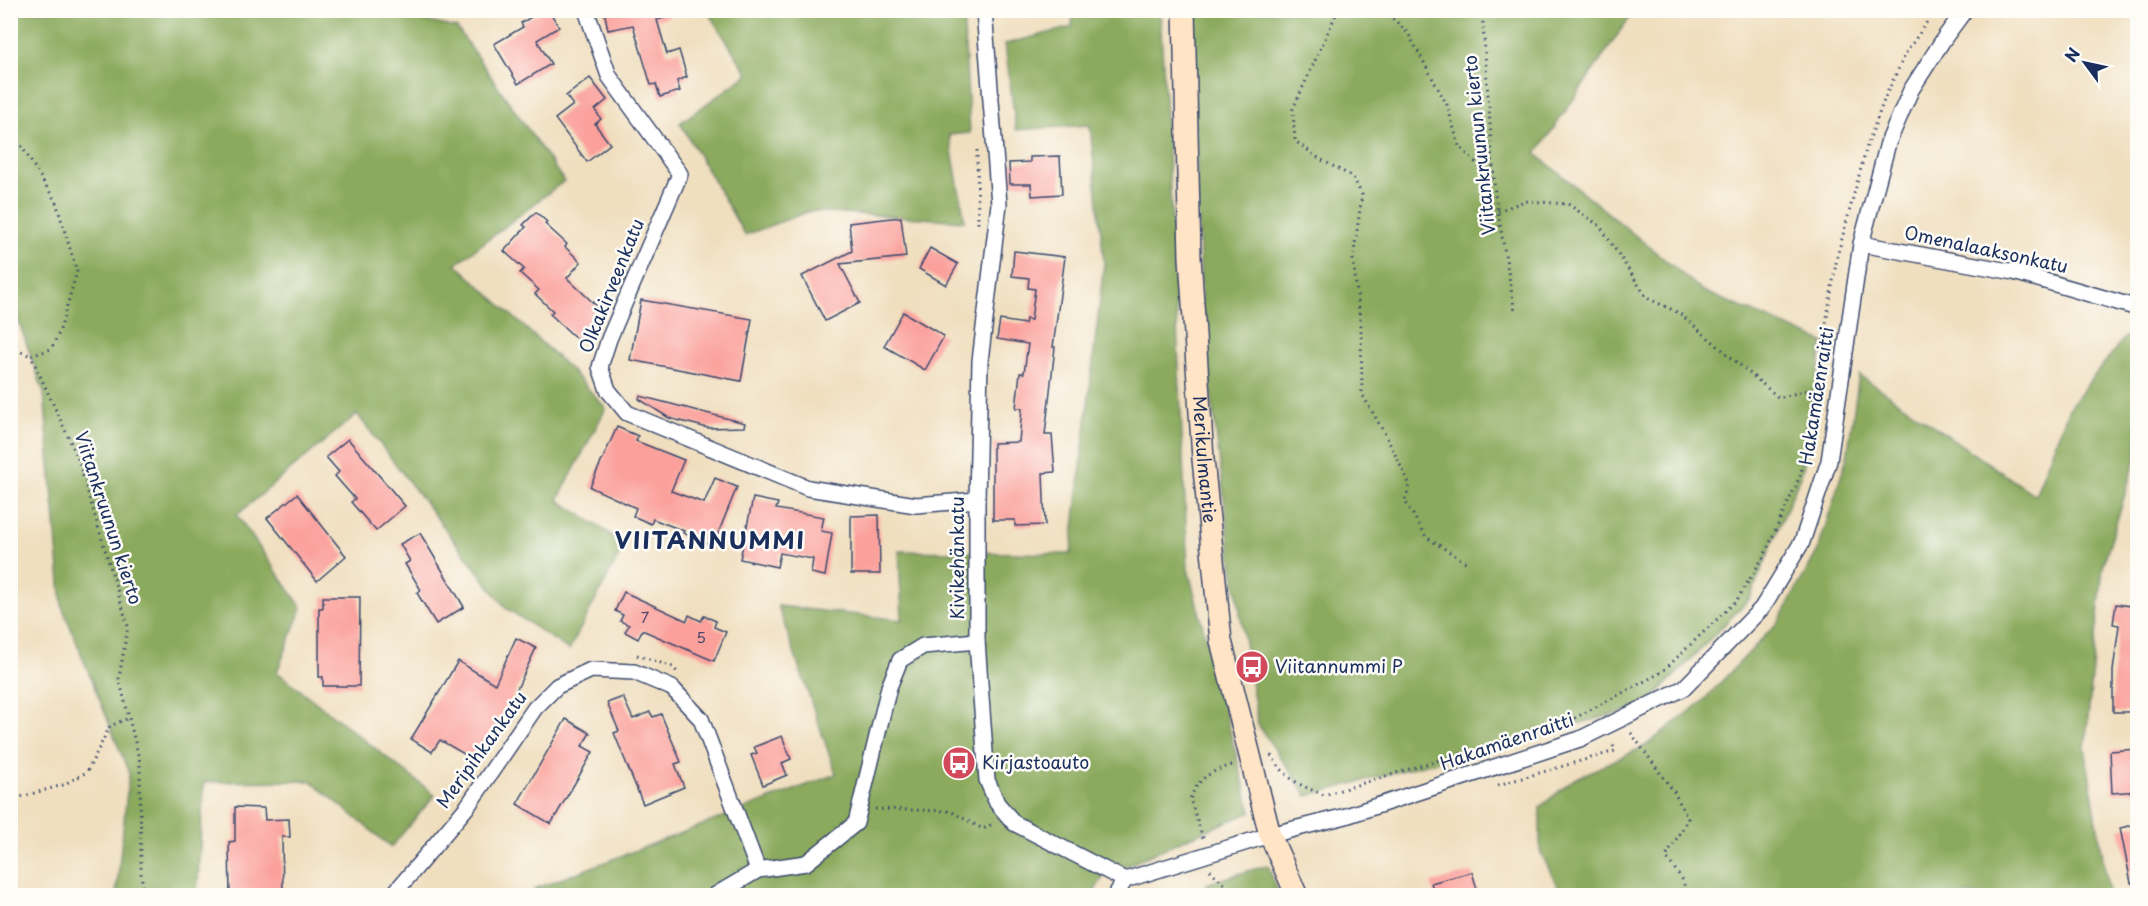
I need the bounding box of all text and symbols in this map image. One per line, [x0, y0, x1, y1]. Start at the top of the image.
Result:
north arrow [2055, 33, 2115, 93]
text: N [2058, 42, 2085, 66]
street label: Viitankruunun kierto [1456, 54, 1501, 236]
street label: Olkakirveenkatu [571, 214, 650, 357]
street label: Omenalaaksonkatu [1902, 218, 2071, 279]
street label: Hakamäenraitti [1791, 325, 1840, 467]
street label: Merikulmantie [1187, 395, 1224, 524]
street label: Viitankruunun kierto [69, 427, 150, 608]
street label: Kivikehänkatu [943, 496, 970, 620]
district label: VIITANNUMMI [614, 521, 806, 557]
house number: 7 [641, 605, 650, 628]
house number: 5 [696, 625, 706, 648]
bus stop icon: Viitannummi P [1234, 649, 1270, 685]
place label: Viitannummi P [1275, 652, 1403, 679]
street label: Meripihkankatu [429, 685, 533, 813]
street label: Hakamäenraitti [1436, 705, 1577, 776]
bus stop icon: Kirjastoauto [941, 745, 977, 781]
place label: Kirjastoauto [982, 748, 1089, 775]

